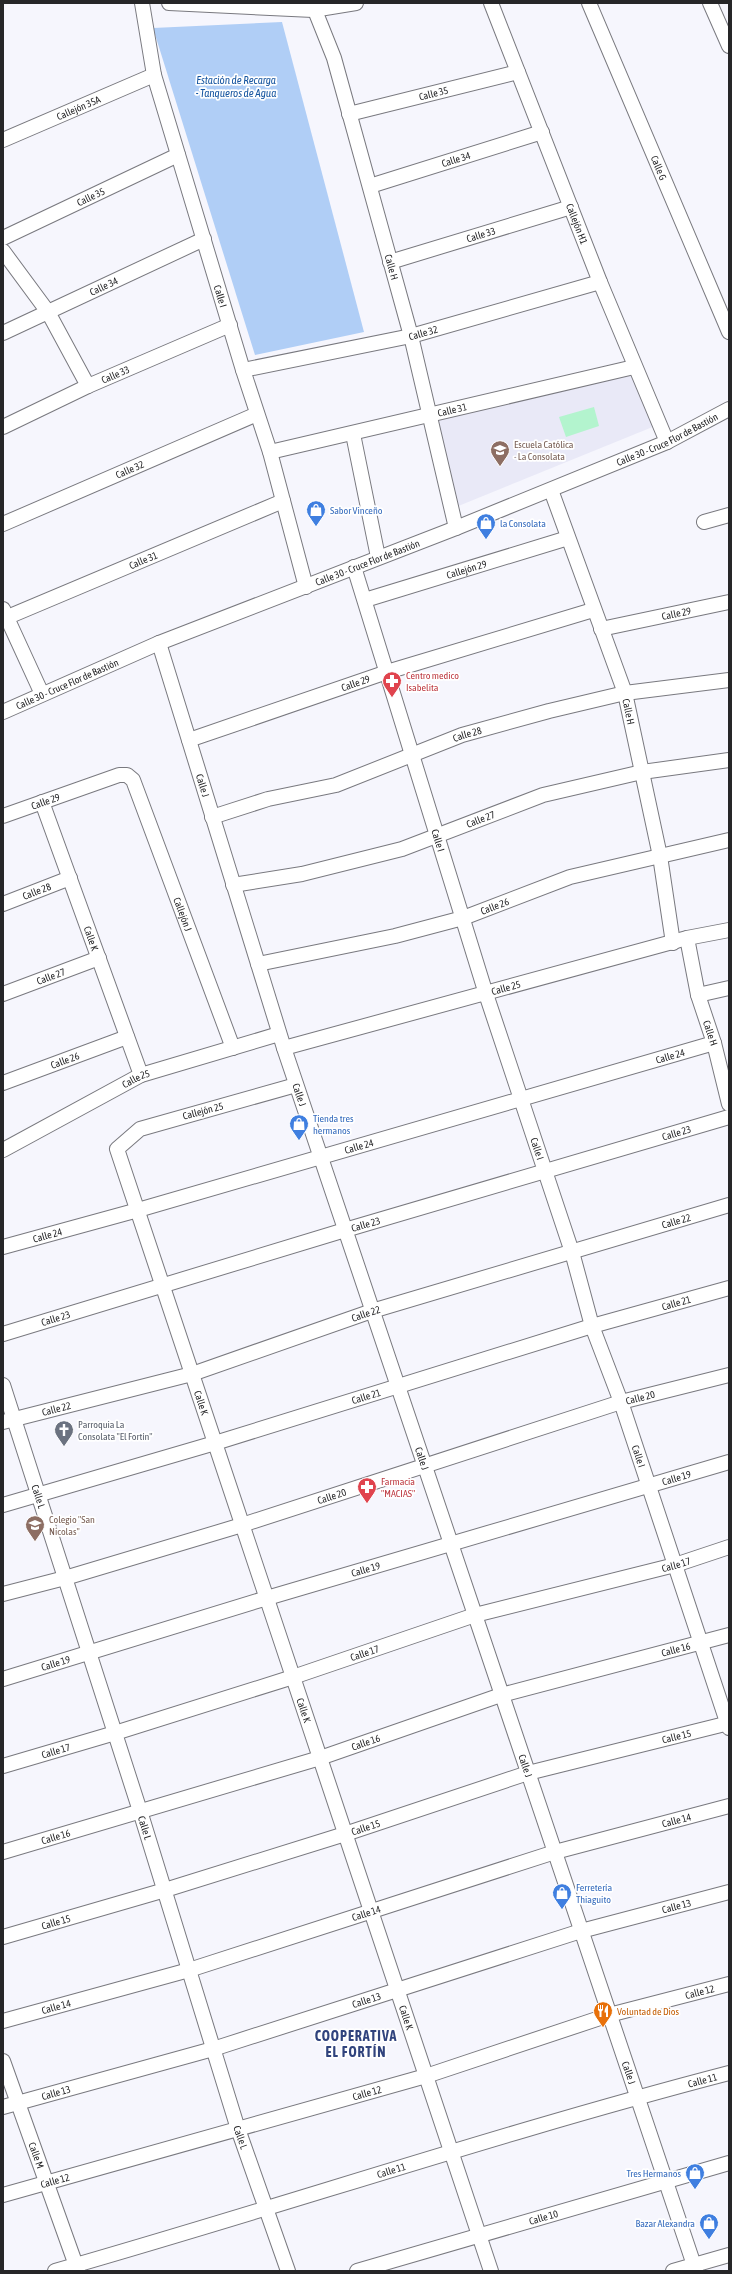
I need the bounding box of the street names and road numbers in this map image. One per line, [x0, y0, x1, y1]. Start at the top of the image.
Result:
street label: Calle 35 [418, 84, 449, 102]
street label: Callejón 35A [55, 93, 102, 122]
street label: Calle 34 [440, 149, 472, 169]
street label: Calle G [649, 154, 669, 182]
street label: Calle 35 [75, 185, 107, 208]
street label: Callejón H1 [564, 202, 590, 246]
street label: Calle 33 [465, 225, 497, 244]
street label: Calle H [383, 253, 401, 281]
street label: Calle 34 [88, 275, 120, 297]
street label: Calle I [212, 284, 229, 309]
street label: Calle 32 [408, 323, 439, 342]
street label: Calle 33 [99, 363, 131, 385]
street label: Calle 31 [436, 401, 468, 418]
street label: Calle 30 - Cruce Flor de Bastión [615, 411, 720, 468]
street label: Calle 32 [114, 458, 146, 480]
street label: Calle 30 - Cruce Flor de Bastión [314, 537, 421, 587]
street label: Calle 31 [127, 549, 159, 571]
street label: Callejón 29 [445, 558, 488, 580]
street label: Calle 29 [661, 605, 692, 622]
street label: Calle 30 - Cruce Flor de Bastión [14, 656, 120, 711]
street label: Calle 29 [340, 673, 372, 693]
street label: Calle H [621, 698, 637, 725]
street label: Calle 28 [451, 724, 483, 744]
street label: Calle J [194, 773, 212, 798]
street label: Calle 29 [30, 791, 62, 811]
street label: Calle 27 [465, 808, 497, 829]
street label: Calle I [430, 828, 447, 853]
street label: Calle 28 [21, 880, 53, 901]
street label: Calle 26 [479, 895, 511, 916]
street label: Callejón J [172, 896, 194, 933]
street label: Calle K [82, 925, 101, 952]
street label: Calle 27 [35, 966, 67, 986]
street label: Calle 25 [490, 978, 522, 997]
street label: Calle H [701, 1019, 720, 1047]
street label: Calle 24 [654, 1046, 686, 1065]
street label: Calle 26 [49, 1050, 81, 1070]
street label: Calle 25 [120, 1067, 151, 1090]
street label: Calle J [291, 1082, 309, 1107]
street label: Callejón 25 [182, 1100, 225, 1122]
street label: Calle 23 [661, 1123, 693, 1142]
street label: Calle 24 [343, 1136, 375, 1155]
street label: Calle I [529, 1136, 546, 1161]
street label: Calle 22 [660, 1211, 692, 1230]
street label: Calle 23 [350, 1214, 382, 1233]
street label: Calle 24 [32, 1226, 63, 1244]
street label: Calle 21 [660, 1293, 692, 1312]
street label: Calle 22 [350, 1303, 382, 1323]
street label: Calle 23 [40, 1308, 72, 1328]
street label: Calle 21 [350, 1386, 382, 1406]
street label: Calle 20 [624, 1388, 656, 1406]
street label: Calle K [192, 1389, 211, 1416]
street label: Calle 22 [41, 1399, 72, 1417]
street label: Calle I [630, 1444, 648, 1469]
street label: Calle J [413, 1446, 431, 1471]
street label: Calle 19 [661, 1468, 693, 1487]
street label: Calle L [30, 1483, 48, 1510]
street label: Calle 20 [316, 1486, 348, 1506]
street label: Calle 17 [660, 1555, 692, 1574]
street label: Calle 19 [350, 1559, 382, 1578]
street label: Calle 16 [660, 1640, 692, 1658]
street label: Calle 17 [349, 1643, 381, 1663]
street label: Calle 19 [40, 1653, 72, 1672]
street label: Calle K [295, 1696, 313, 1724]
street label: Calle 15 [661, 1727, 692, 1745]
street label: Calle 16 [350, 1732, 382, 1752]
street label: Calle 17 [40, 1741, 72, 1760]
street label: Calle J [517, 1753, 535, 1778]
street label: Calle 14 [661, 1811, 692, 1829]
street label: Calle L [136, 1815, 154, 1841]
street label: Calle 15 [350, 1817, 382, 1837]
street label: Calle 16 [40, 1827, 72, 1846]
street label: Calle 13 [661, 1897, 692, 1915]
street label: Calle 14 [350, 1903, 382, 1923]
street label: Calle 15 [40, 1912, 72, 1931]
street label: Calle 12 [684, 1982, 716, 2001]
street label: Calle 13 [351, 1990, 383, 2010]
street label: Calle 14 [40, 1997, 72, 2016]
street label: Calle K [397, 2004, 416, 2031]
street label: Calle J [620, 2060, 638, 2085]
street label: Calle 11 [687, 2071, 718, 2089]
street label: Calle 13 [40, 2083, 72, 2102]
street label: Calle 12 [351, 2083, 383, 2102]
street label: Calle L [232, 2124, 250, 2151]
street label: Calle M [27, 2141, 46, 2170]
street label: Calle 11 [375, 2160, 407, 2180]
street label: Calle 12 [39, 2171, 71, 2190]
street label: Calle 10 [528, 2207, 559, 2226]

